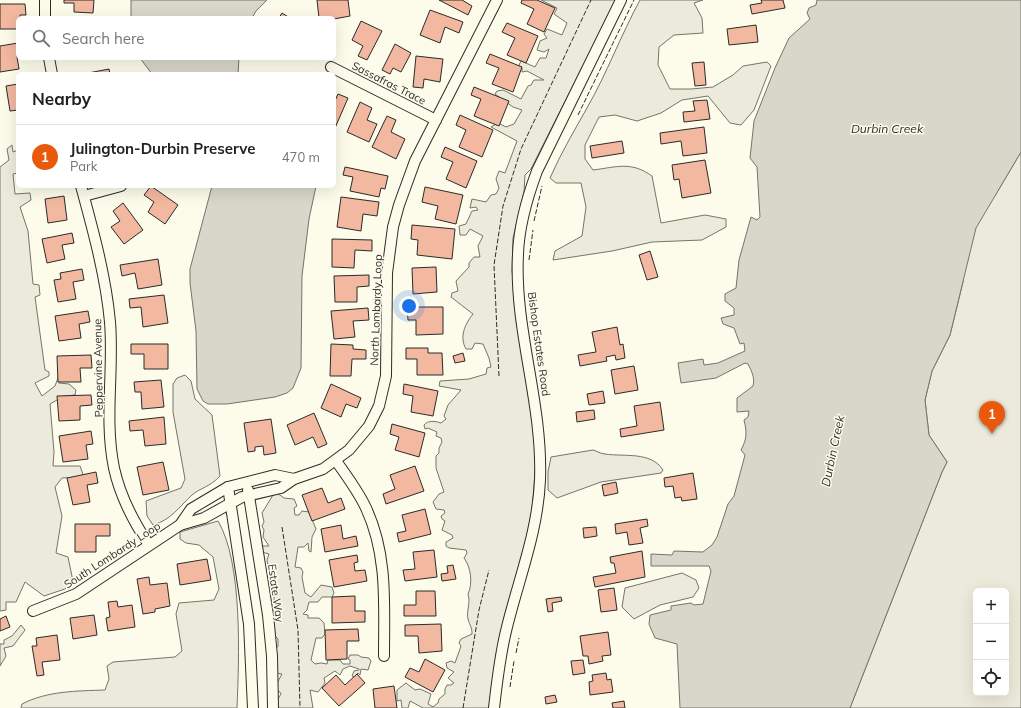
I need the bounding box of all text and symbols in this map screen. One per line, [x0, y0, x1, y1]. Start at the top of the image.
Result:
search box [16, 16, 336, 60]
icon: search [30, 27, 52, 49]
text: Search here [62, 29, 144, 48]
street label: Sassafras Trace [350, 58, 428, 108]
text: Nearby [32, 88, 91, 109]
water label: Durbin Creek [851, 121, 924, 136]
text: Julington-Durbin Preserve [70, 139, 255, 158]
text: 1 [41, 149, 49, 165]
text: 470 m [282, 149, 320, 165]
text: Park [70, 158, 97, 174]
street label: North Lombardy Loop [367, 254, 385, 366]
street label: Bishop Estates Road [525, 291, 553, 397]
your location [399, 296, 419, 316]
street label: Peppervine Avenue [90, 319, 106, 417]
pin: 1 [979, 401, 1005, 434]
water label: Durbin Creek [818, 413, 848, 488]
street label: South Lombardy Loop [61, 518, 163, 591]
street label: Estate Way [265, 563, 287, 623]
map controls [973, 588, 1009, 696]
button: + [973, 588, 1009, 624]
button: − [973, 624, 1009, 660]
button: locate [973, 660, 1009, 696]

